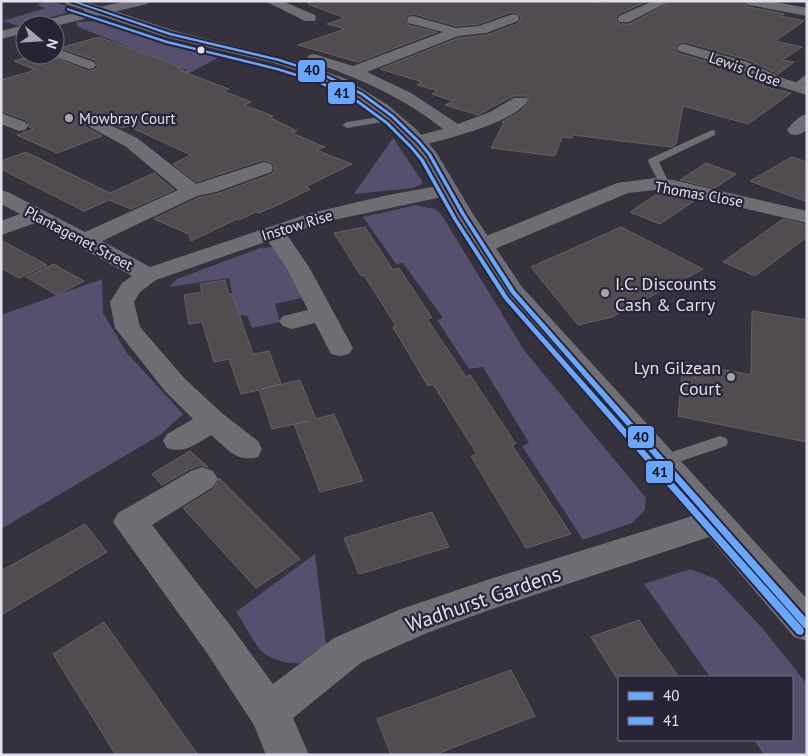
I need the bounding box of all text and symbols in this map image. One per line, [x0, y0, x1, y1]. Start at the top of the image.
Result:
north arrow [15, 15, 65, 65]
text: N [42, 37, 62, 51]
unlabelled marker [196, 45, 206, 55]
street label: Lewis Close [707, 47, 783, 91]
line badge: 40 [297, 59, 326, 83]
text: 40 [304, 61, 320, 79]
line badge: 41 [327, 81, 356, 105]
text: 41 [334, 84, 350, 102]
place label: Mowbray Court [79, 109, 176, 128]
marker: Mowbray Court [63, 112, 75, 124]
street label: Thomas Close [653, 177, 745, 211]
street label: Plantagenet Street [22, 201, 136, 275]
street label: Instow Rise [259, 205, 335, 245]
place label: I.C. Discounts Cash & Carry [615, 272, 716, 316]
marker: I.C. Discounts Cash & Carry [599, 287, 611, 299]
place label: Lyn Gilzean Court [634, 356, 721, 400]
marker: Lyn Gilzean Court [725, 371, 737, 383]
line badge: 40 [627, 425, 655, 449]
text: 40 [633, 428, 649, 446]
line badge: 41 [645, 460, 674, 484]
text: 41 [652, 463, 668, 481]
street label: Wadhurst Gardens [402, 560, 564, 638]
legend [618, 676, 793, 741]
text: 40 [663, 686, 679, 705]
text: 41 [663, 711, 679, 730]

